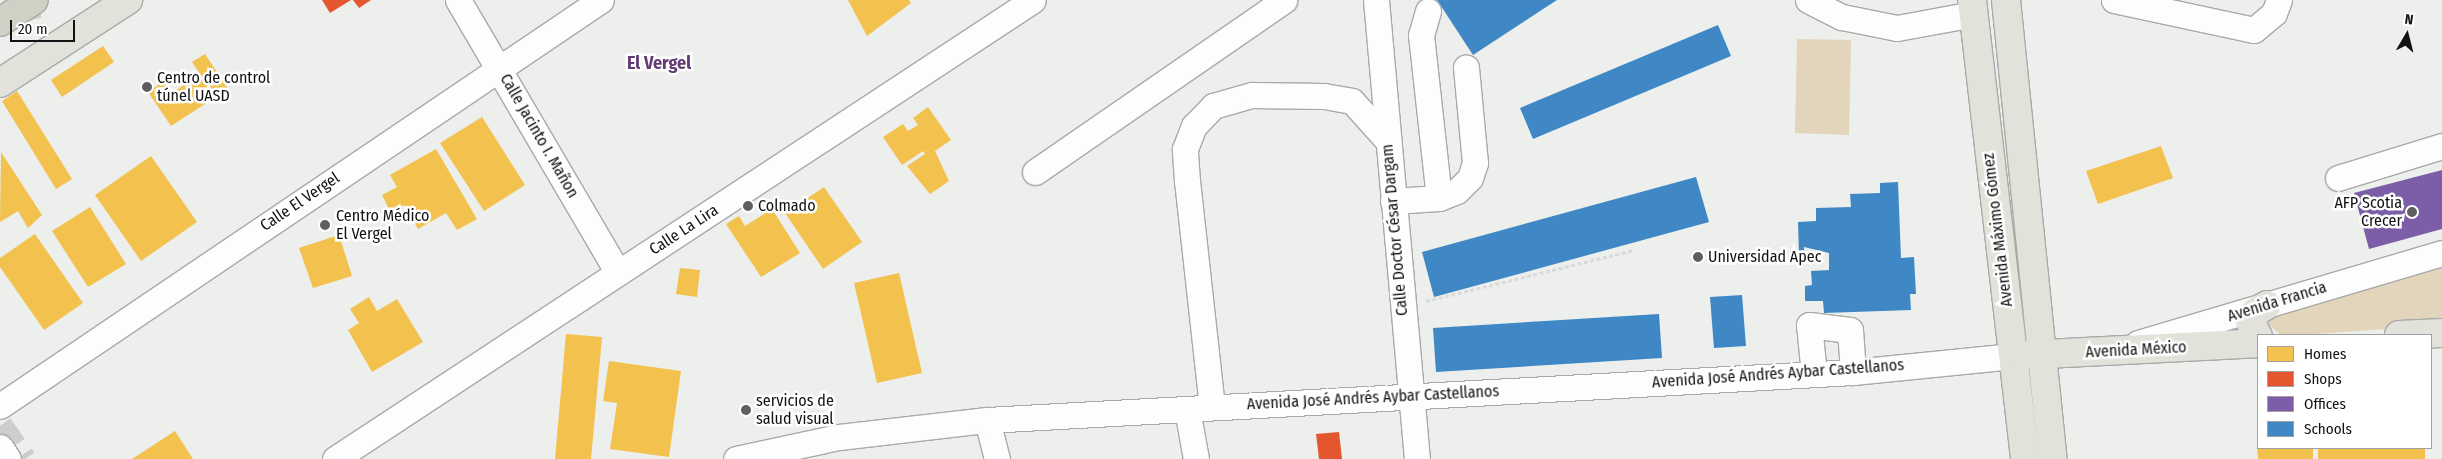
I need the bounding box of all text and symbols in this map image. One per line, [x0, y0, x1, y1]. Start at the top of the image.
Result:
scale bar [12, 10, 78, 42]
north arrow [2382, 10, 2432, 60]
text: N [2404, 11, 2414, 29]
text: 20 m [18, 20, 48, 38]
district label: El Vergel [627, 52, 691, 74]
place label: Centro de control túnel UASD [157, 68, 270, 106]
street label: Calle Jacinto I. Mañon [496, 70, 582, 202]
marker: Centro de control túnel UASD [141, 81, 153, 93]
street label: Calle Doctor César Dargam [1378, 143, 1412, 317]
street label: Avenida Máximo Gómez [1979, 152, 2017, 308]
street label: Calle El Vergel [257, 168, 343, 236]
place label: AFP Scotia Crecer [2334, 193, 2402, 231]
place label: Colmado [758, 196, 816, 216]
marker: Colmado [742, 200, 754, 212]
street label: Calle La Lira [646, 201, 722, 259]
place label: Centro Médico El Vergel [336, 206, 430, 244]
marker: AFP Scotia Crecer [2406, 206, 2418, 218]
marker: Centro Médico El Vergel [318, 218, 332, 232]
place label: Universidad Apec [1708, 247, 1821, 267]
marker: Universidad Apec [1692, 251, 1704, 263]
street label: Avenida Francia [2225, 278, 2329, 326]
legend [2257, 334, 2432, 449]
street label: Avenida México [2085, 338, 2187, 362]
text: Homes [2304, 345, 2346, 363]
street label: Avenida José Andrés Aybar Castellanos [1651, 356, 1905, 392]
text: Shops [2304, 370, 2342, 388]
street label: Avenida José Andrés Aybar Castellanos [1246, 382, 1500, 414]
place label: servicios de salud visual [756, 391, 834, 429]
text: Offices [2304, 395, 2346, 413]
marker: servicios de salud visual [740, 404, 752, 416]
text: Schools [2304, 420, 2352, 438]

